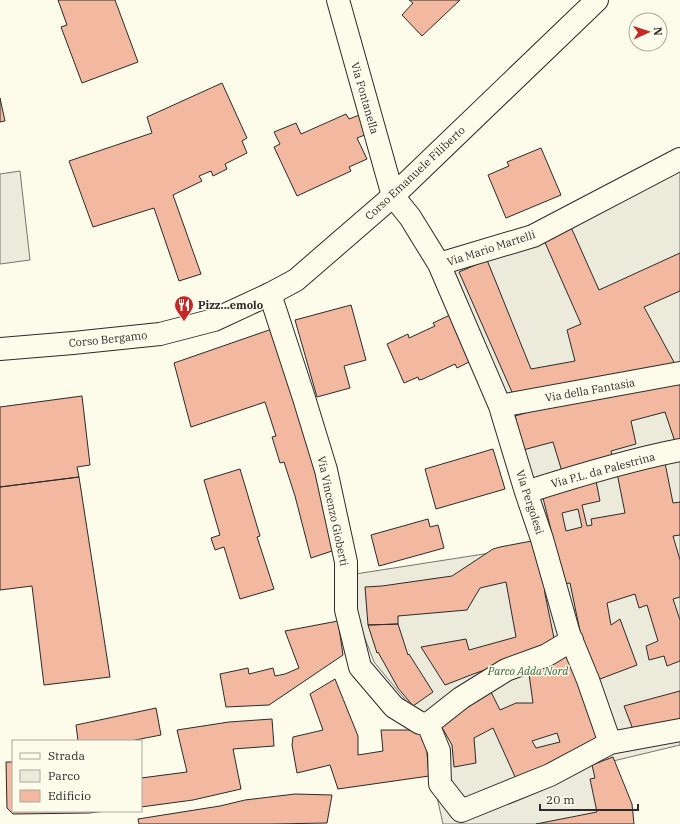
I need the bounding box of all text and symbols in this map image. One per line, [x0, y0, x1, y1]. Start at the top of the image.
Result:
north arrow [628, 12, 668, 52]
text: N [651, 27, 665, 36]
street label: Via Fontanella [348, 60, 382, 136]
street label: Corso Emanuele Filiberto [362, 123, 468, 223]
street label: Via Mario Martelli [445, 227, 538, 269]
restaurant icon: Pizz...emolo [173, 294, 195, 322]
place label: Pizz...emolo [198, 298, 263, 312]
street label: Corso Bergamo [68, 328, 148, 350]
street label: Via della Fantasia [544, 375, 636, 405]
street label: Via P.L. da Palestrina [549, 449, 657, 491]
street label: Via Vincenzo Gioberti [315, 455, 352, 568]
street label: Via Pergolesi [513, 468, 547, 536]
park label: Parco Adda Nord [487, 664, 569, 678]
legend [12, 740, 142, 812]
text: Strada [48, 748, 85, 763]
text: Parco [48, 768, 80, 783]
scale bar [540, 786, 638, 812]
text: Edificio [48, 788, 91, 803]
text: 20 m [546, 792, 575, 807]

